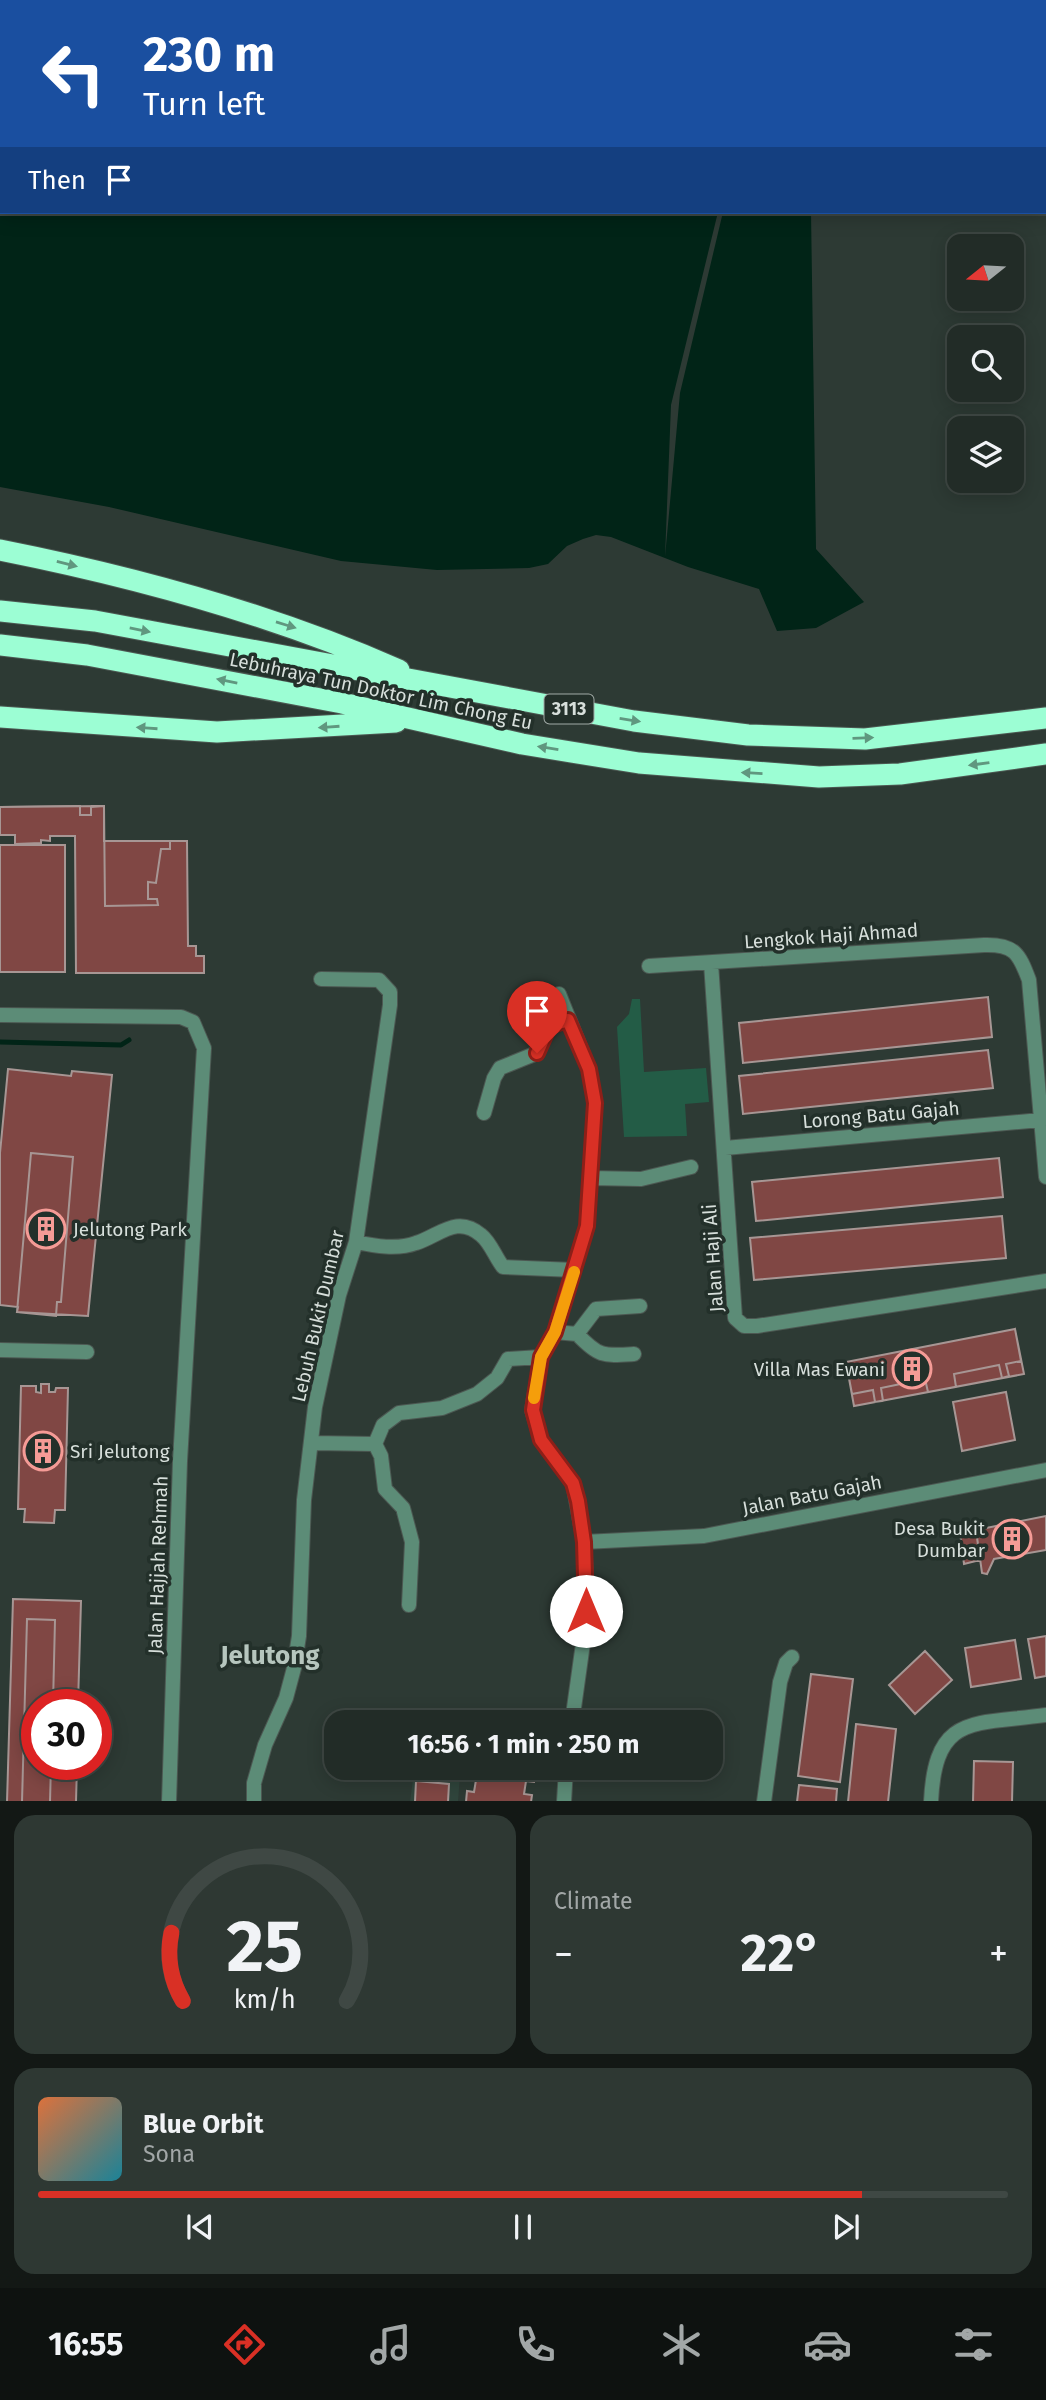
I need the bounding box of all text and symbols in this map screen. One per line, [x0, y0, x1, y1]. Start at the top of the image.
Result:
text: 230 m [143, 25, 275, 84]
icon: left [28, 28, 119, 119]
text: Turn left [143, 85, 265, 123]
icon: arrive [100, 161, 138, 199]
text: Then [28, 165, 86, 196]
north arrow [947, 234, 1024, 312]
map controls [947, 234, 1024, 493]
button: search [947, 325, 1024, 402]
button: layers [947, 416, 1024, 493]
one-way arrow [57, 560, 78, 570]
one-way arrow [276, 620, 297, 630]
one-way arrow [129, 624, 151, 635]
street label: Lebuhraya Tun Doktor Lim Chong Eu [227, 648, 535, 734]
one-way arrow [216, 676, 238, 687]
road number: 3113 [544, 694, 594, 724]
one-way arrow [619, 715, 641, 726]
one-way arrow [318, 721, 340, 732]
one-way arrow [136, 722, 158, 733]
one-way arrow [852, 732, 874, 744]
one-way arrow [537, 742, 559, 753]
one-way arrow [967, 759, 989, 770]
one-way arrow [741, 767, 763, 778]
street label: Lengkok Haji Ahmad [743, 918, 919, 954]
pin [507, 981, 567, 1053]
icon: arrive [518, 992, 556, 1030]
street label: Lorong Batu Gajah [801, 1097, 961, 1133]
street label: Jalan Haji Ali [698, 1203, 728, 1313]
building icon: Jelutong Park [25, 1208, 67, 1250]
place label: Jelutong Park [73, 1218, 187, 1241]
street label: Lebuh Bukit Dumbar [287, 1227, 349, 1404]
building icon: Villa Mas Ewani [891, 1348, 933, 1390]
place label: Villa Mas Ewani [754, 1358, 885, 1381]
building icon: Sri Jelutong [22, 1430, 64, 1472]
place label: Sri Jelutong [70, 1440, 170, 1463]
street label: Jalan Batu Gajah [740, 1470, 884, 1520]
street label: Jalan Hajjah Rehmah [143, 1475, 173, 1655]
place label: Desa Bukit Dumbar [894, 1517, 986, 1562]
building icon: Desa Bukit Dumbar [991, 1518, 1033, 1560]
position arrow [549, 1574, 623, 1648]
district label: Jelutong [219, 1640, 320, 1671]
speed limit sign: 30 [21, 1689, 112, 1780]
text: 16:56 · 1 min · 250 m [407, 1729, 640, 1760]
text: Climate [554, 1887, 633, 1915]
text: 25 [227, 1903, 303, 1990]
text: 22° [741, 1922, 821, 1985]
text: − [554, 1931, 573, 1977]
text: + [989, 1931, 1008, 1977]
text: km/h [234, 1984, 296, 2014]
text: Blue Orbit [143, 2109, 263, 2140]
text: Sona [143, 2140, 195, 2168]
icon: previous [181, 2208, 219, 2246]
icon: pause [504, 2208, 542, 2246]
icon: next [827, 2208, 865, 2246]
icon: directions [220, 2320, 269, 2369]
icon: music [366, 2320, 415, 2369]
icon: phone [511, 2320, 560, 2369]
icon: climate [657, 2320, 706, 2369]
icon: car [803, 2320, 852, 2369]
icon: filters [949, 2320, 998, 2369]
text: 16:55 [48, 2325, 123, 2363]

